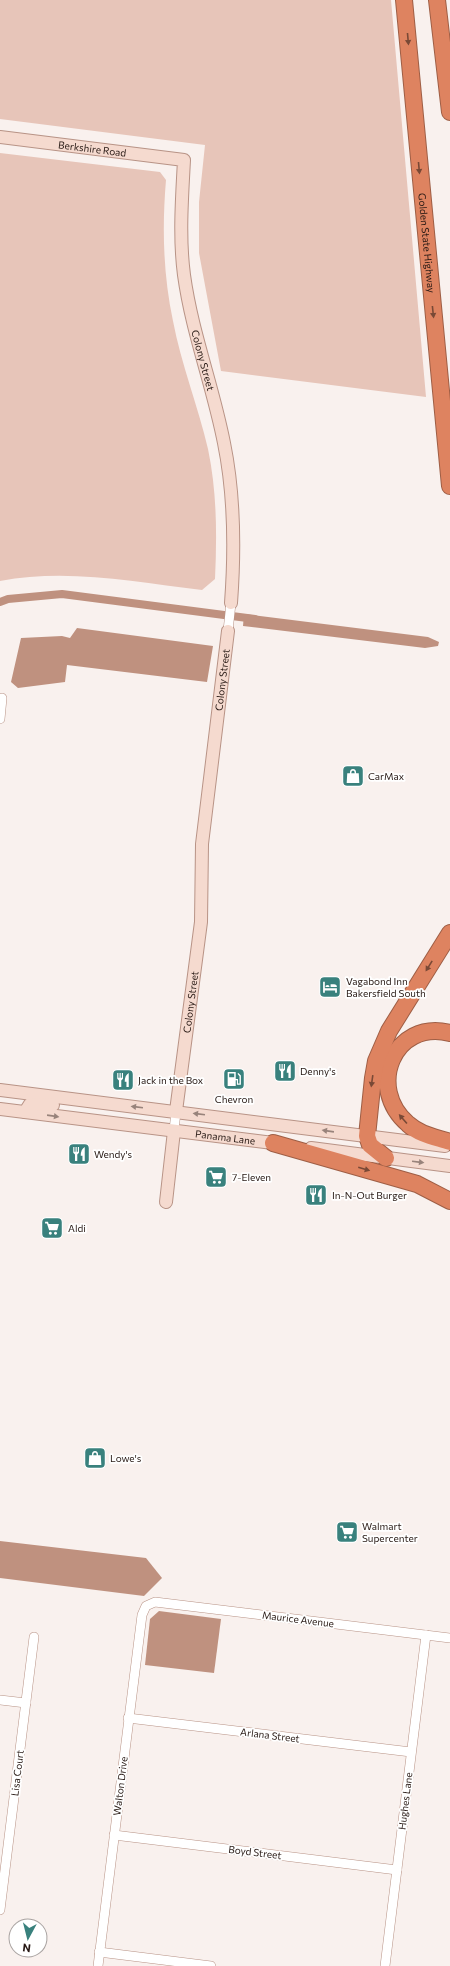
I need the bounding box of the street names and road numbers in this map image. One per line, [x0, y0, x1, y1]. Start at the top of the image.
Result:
street label: Berkshire Road [58, 138, 127, 159]
street label: Golden State Highway [416, 192, 438, 293]
street label: Colony Street [189, 329, 217, 392]
street label: Colony Street [212, 648, 232, 712]
street label: Colony Street [180, 970, 200, 1034]
street label: Panama Lane [195, 1127, 256, 1147]
street label: Maurice Avenue [261, 1609, 335, 1629]
street label: Arlana Street [240, 1725, 300, 1745]
street label: Lisa Court [8, 1749, 26, 1797]
street label: Walton Drive [110, 1756, 130, 1816]
street label: Hughes Lane [396, 1772, 414, 1830]
street label: Boyd Street [228, 1843, 282, 1861]

